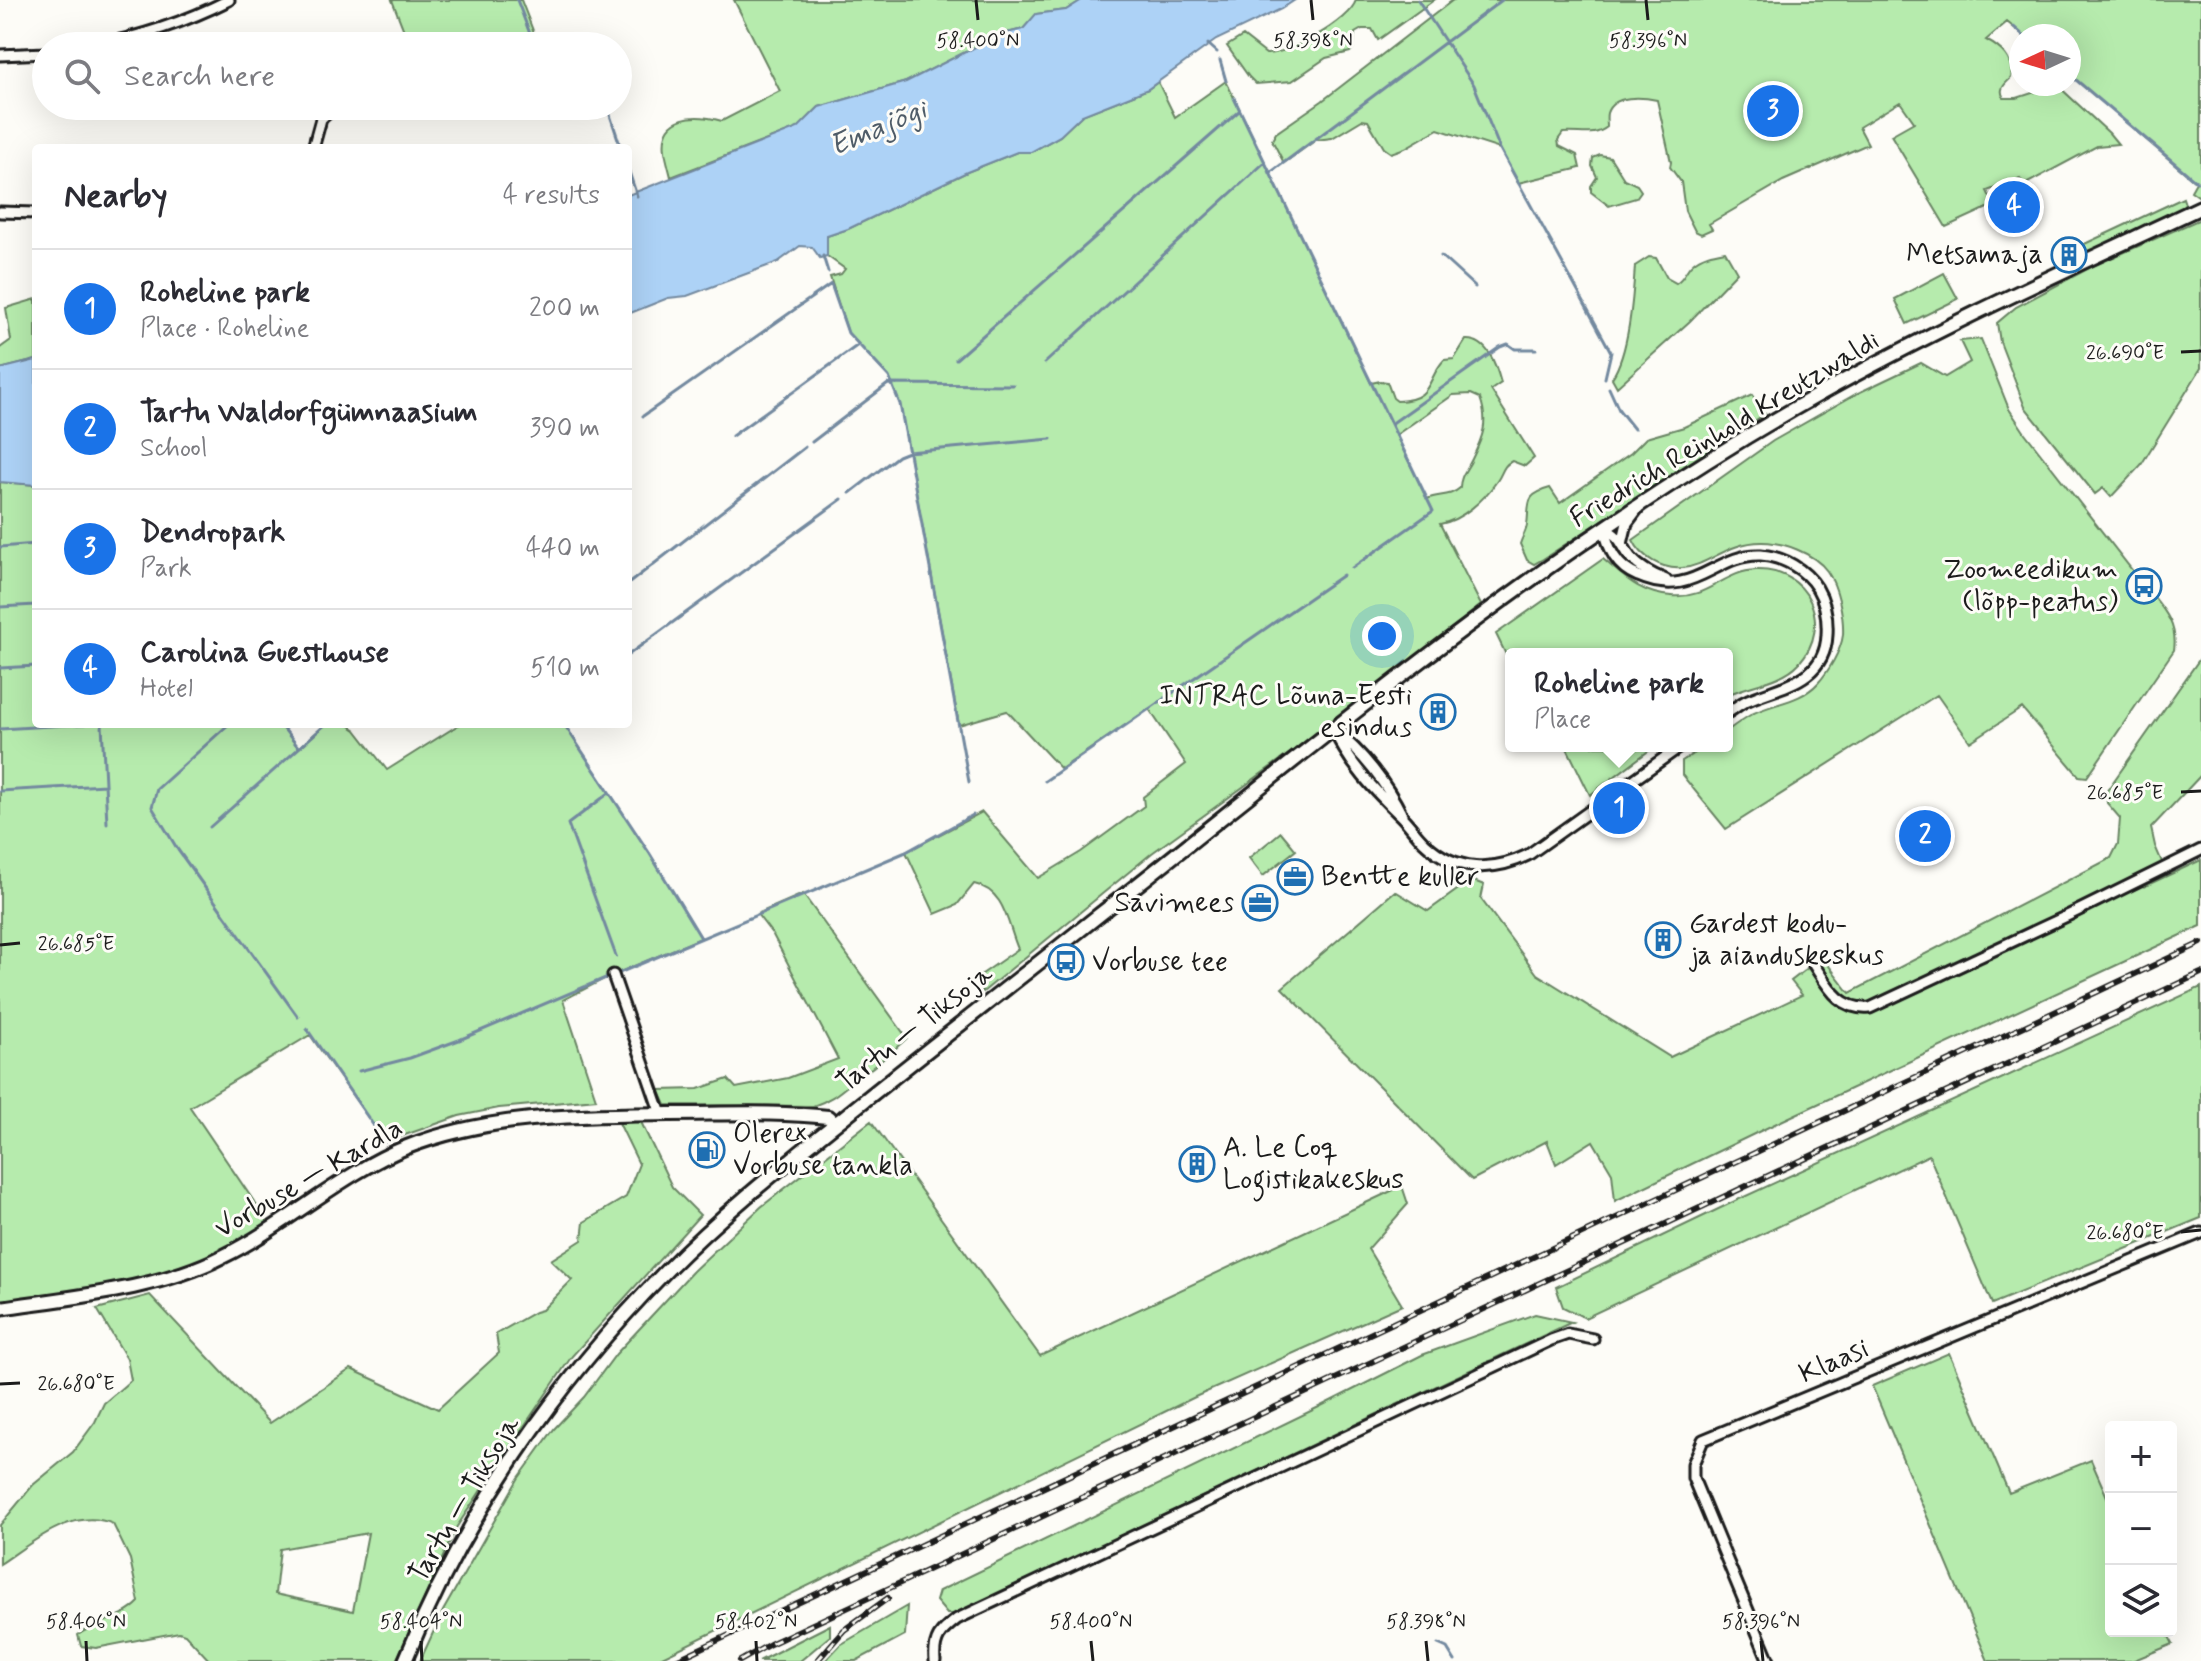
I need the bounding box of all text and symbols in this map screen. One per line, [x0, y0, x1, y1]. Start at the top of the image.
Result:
north arrow [2009, 24, 2081, 96]
text: 58.400°N [937, 28, 1019, 55]
text: 58.398°N [1273, 28, 1353, 55]
text: 58.396°N [1609, 28, 1687, 55]
search box [32, 32, 632, 120]
icon: search [60, 54, 104, 98]
text: Search here [124, 57, 275, 96]
pin: 3 [1747, 81, 1799, 141]
water label: Emajõgi [824, 89, 936, 167]
text: Nearby [64, 174, 168, 219]
pin: 4 [1988, 177, 2040, 237]
text: 4 results [503, 179, 600, 213]
building icon: Metsamaja [2050, 236, 2088, 274]
place label: Metsamaja [1906, 237, 2043, 274]
text: Roheline park [140, 273, 310, 312]
text: 1 [84, 292, 96, 326]
text: 200 m [529, 292, 600, 326]
text: Place · Roheline [140, 312, 309, 346]
street label: Friedrich Reinhold Kreutzwaldi [1563, 323, 1887, 537]
text: 26.690°E [2086, 340, 2164, 367]
text: Tartu Waldorfgümnaasium [140, 393, 478, 432]
text: 2 [84, 412, 96, 446]
text: 390 m [529, 412, 600, 446]
text: School [140, 432, 207, 466]
text: Dendropark [140, 513, 285, 552]
text: 3 [84, 532, 96, 566]
text: 440 m [526, 532, 600, 566]
text: Park [140, 552, 192, 586]
place label: Zoomeedikum (lõpp-peatus) [1943, 552, 2118, 621]
bus stop icon: Zoomeedikum (lõpp-peatus) [2125, 567, 2163, 605]
your location [1362, 616, 1402, 656]
text: Carolina Guesthouse [140, 633, 389, 672]
popup [1505, 648, 1733, 752]
text: 4 [82, 652, 98, 686]
text: 510 m [530, 652, 600, 686]
text: Roheline park [1534, 664, 1704, 703]
text: Hotel [140, 672, 193, 706]
place label: INTRAC Lõuna-Eesti esindus [1159, 678, 1412, 747]
building icon: INTRAC Lõuna-Eesti esindus [1419, 693, 1457, 731]
text: Place [1534, 703, 1591, 737]
pin: 1 [1593, 778, 1645, 838]
text: 26.685°E [2087, 780, 2163, 807]
pin: 2 [1899, 806, 1951, 866]
office icon: Bentte kuller [1276, 858, 1314, 896]
place label: Bentte kuller [1321, 859, 1479, 896]
office icon: Savimees [1241, 884, 1279, 922]
place label: Savimees [1115, 885, 1234, 922]
place label: Gardest kodu- ja aianduskeskus [1688, 906, 1884, 975]
building icon: Gardest kodu- ja aianduskeskus [1644, 921, 1682, 959]
text: 26.685°E [38, 931, 114, 958]
bus stop icon: Vorbuse tee [1047, 943, 1085, 981]
place label: Vorbuse tee [1092, 944, 1228, 981]
street label: Tartu — Tiksoja [829, 956, 1001, 1102]
street label: Vorbuse — Kardla [208, 1110, 410, 1248]
place label: Olerex Vorbuse tankla [733, 1116, 913, 1185]
place label: A. Le Coq Logistikakeskus [1223, 1130, 1404, 1202]
fuel station icon: Olerex Vorbuse tankla [688, 1131, 726, 1169]
building icon: A. Le Coq Logistikakeskus [1178, 1145, 1216, 1183]
text: 26.680°E [2086, 1220, 2164, 1247]
street label: Klaasi [1794, 1331, 1874, 1393]
text: 26.680°E [37, 1371, 115, 1398]
street label: Tartu — Tiksoja [401, 1409, 530, 1590]
map controls [2105, 1421, 2177, 1637]
button: + [2105, 1421, 2177, 1493]
button: − [2105, 1493, 2177, 1565]
button: layers [2105, 1565, 2177, 1637]
text: 58.406°N [46, 1609, 126, 1636]
text: 58.404°N [380, 1609, 462, 1636]
text: 58.402°N [715, 1609, 797, 1636]
text: 58.400°N [1050, 1609, 1132, 1636]
text: 58.398°N [1386, 1609, 1466, 1636]
text: 58.396°N [1722, 1609, 1800, 1636]

